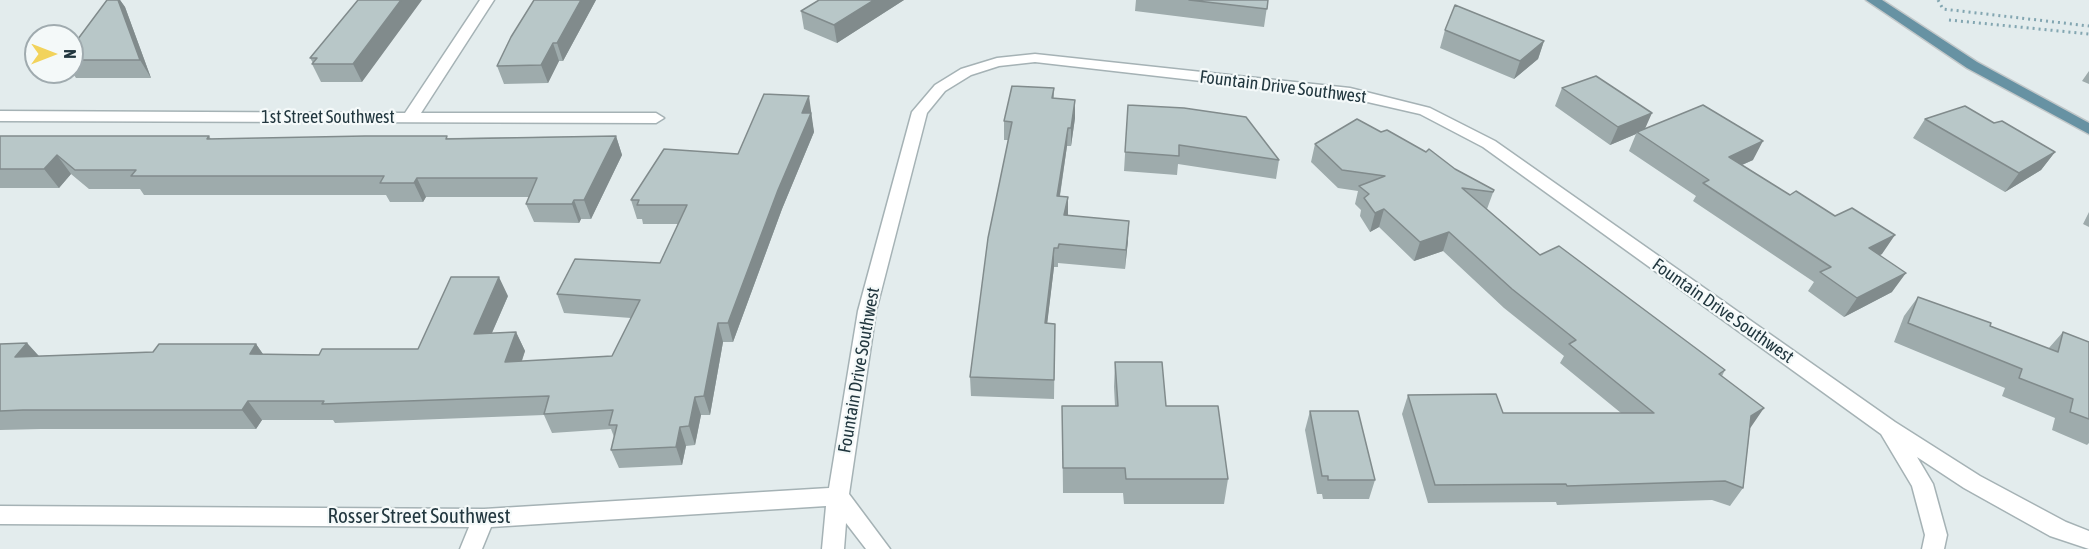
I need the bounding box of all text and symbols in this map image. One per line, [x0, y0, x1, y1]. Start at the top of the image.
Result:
north arrow [24, 24, 84, 84]
text: N [61, 49, 79, 59]
street label: Fountain Drive Southwest [1198, 66, 1368, 108]
street label: 1st Street Southwest [261, 106, 395, 128]
street label: Fountain Drive Southwest [1648, 254, 1798, 368]
street label: Fountain Drive Southwest [834, 285, 884, 455]
street label: Rosser Street Southwest [327, 503, 511, 529]

